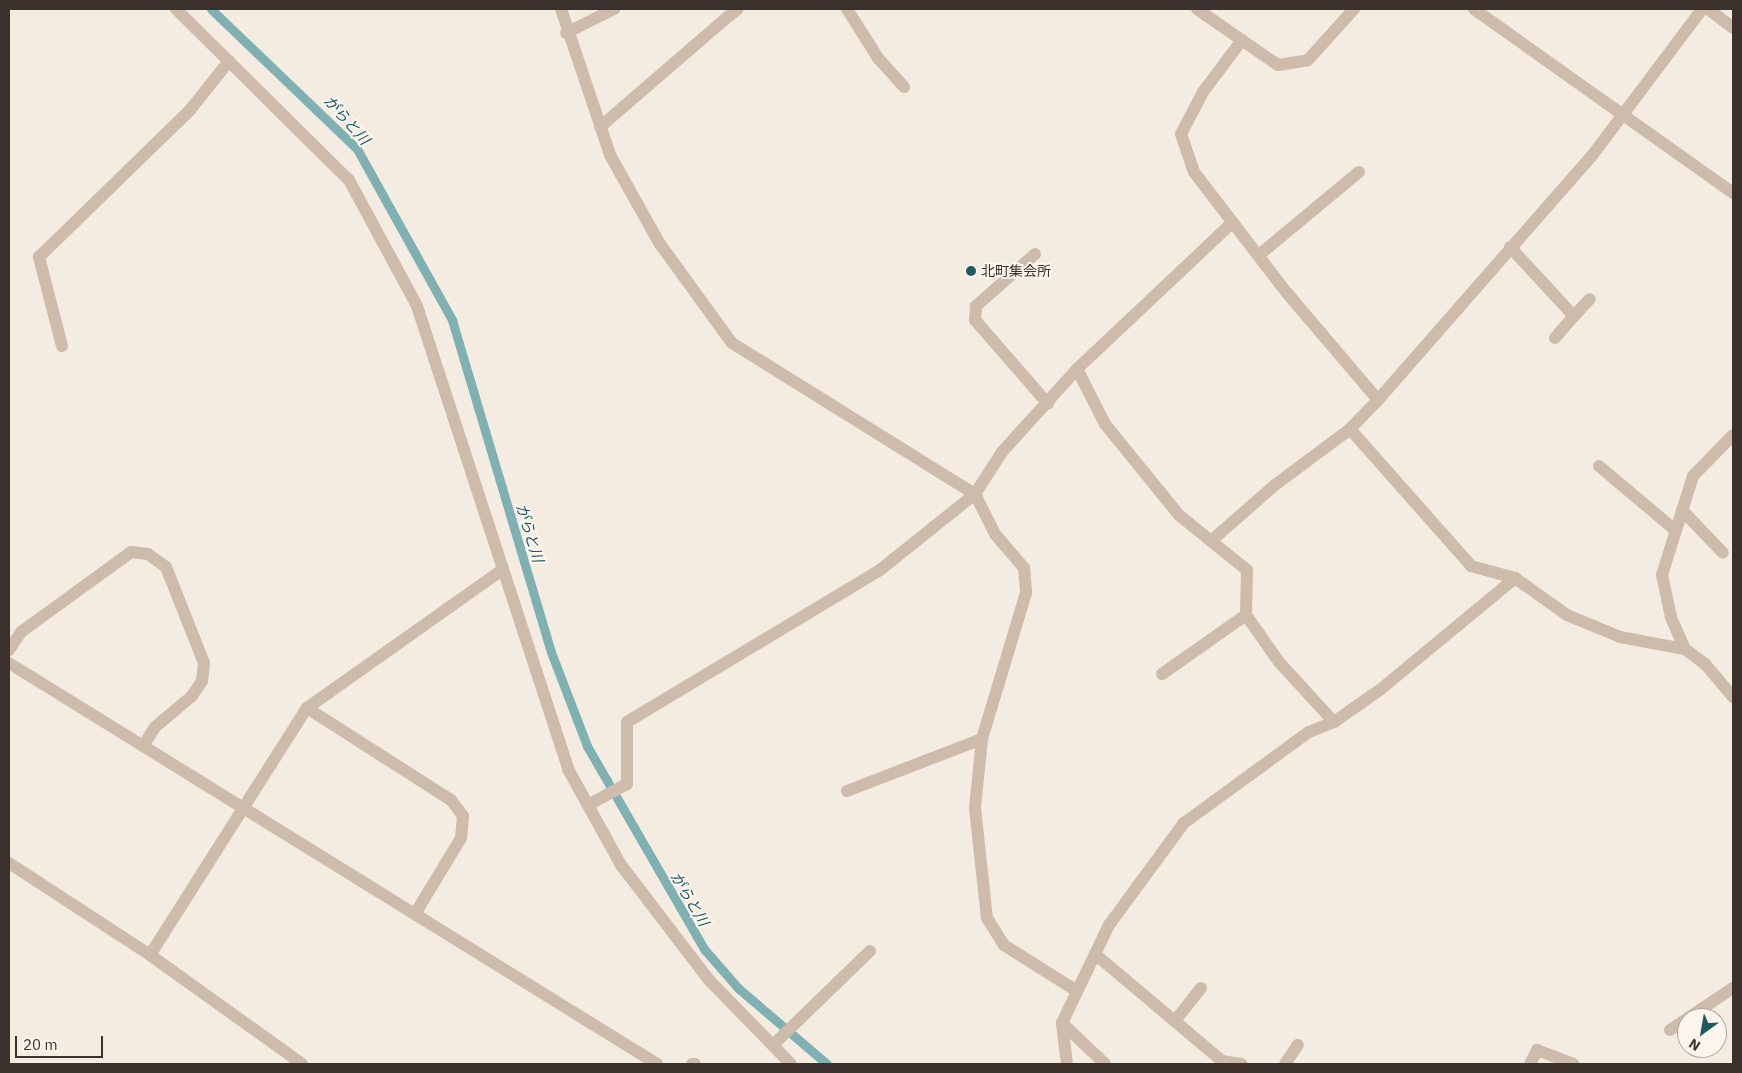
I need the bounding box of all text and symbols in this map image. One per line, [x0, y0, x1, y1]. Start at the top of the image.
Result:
water label: がらと川 [320, 92, 374, 148]
place label: 北町集会所 [981, 263, 1051, 279]
marker: 北町集会所 [965, 265, 977, 277]
water label: がらと川 [513, 502, 547, 564]
water label: がらと川 [667, 869, 713, 929]
north arrow [1677, 1008, 1727, 1058]
scale bar [18, 1026, 105, 1058]
text: 20 m [23, 1035, 58, 1054]
text: N [1686, 1035, 1704, 1055]

